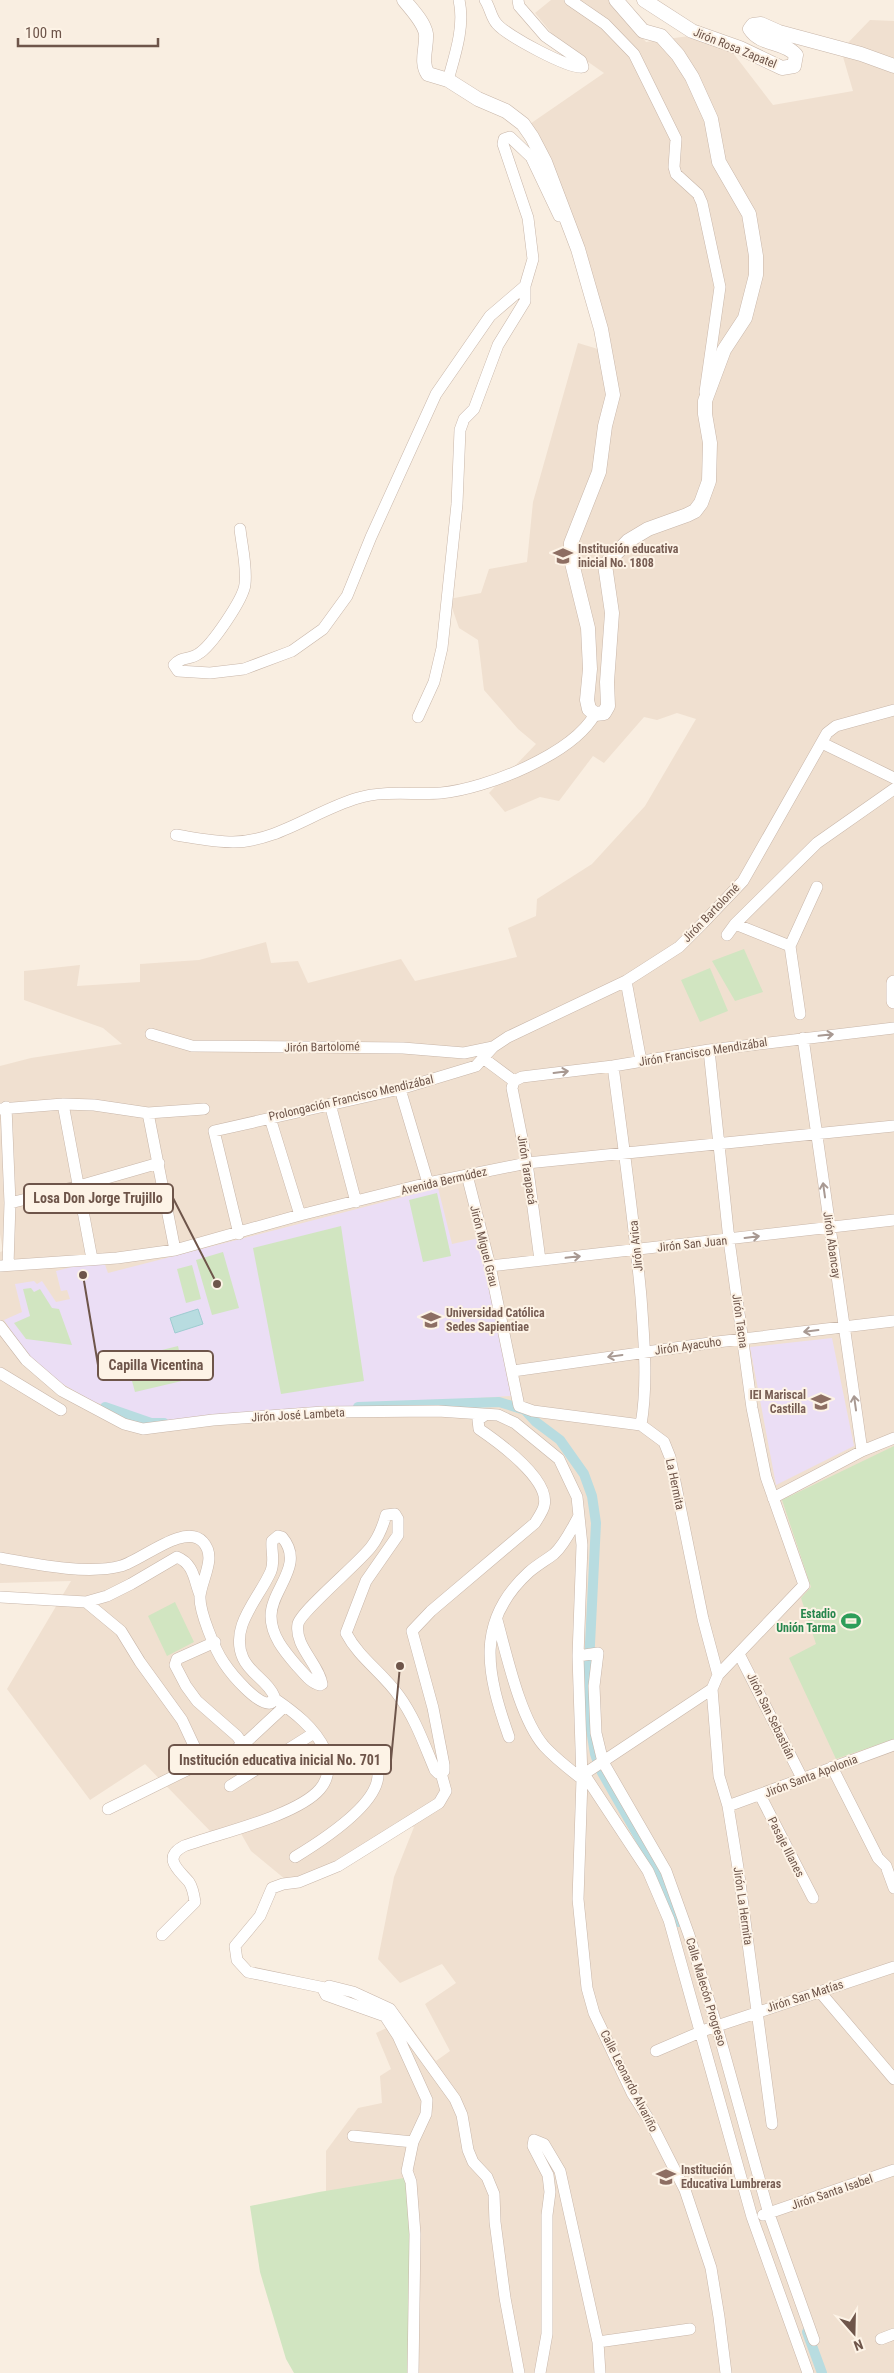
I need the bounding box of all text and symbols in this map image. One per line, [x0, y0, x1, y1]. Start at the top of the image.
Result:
scale bar [18, 15, 158, 47]
text: 100 m [25, 24, 62, 42]
street label: Jirón Rosa Zapatel [691, 25, 779, 71]
place label: Institución educativa inicial No. 1808 [578, 542, 679, 570]
school or university icon: Institución educativa inicial No. 1808 [552, 545, 574, 567]
street label: Jirón Bartolomé [680, 881, 743, 945]
one-way arrow [818, 1030, 834, 1040]
street label: Jirón Francisco Mendizábal [638, 1035, 768, 1069]
street label: Jirón Bartolomé [284, 1039, 360, 1055]
one-way arrow [553, 1067, 569, 1077]
street label: Prolongación Francisco Mendizábal [267, 1072, 435, 1124]
street label: Jirón Tarapacá [515, 1134, 539, 1206]
street label: Avenida Bermúdez [400, 1164, 488, 1198]
one-way arrow [819, 1182, 829, 1198]
callout: Losa Don Jorge Trujillo [24, 1184, 173, 1213]
text: Losa Don Jorge Trujillo [33, 1190, 163, 1206]
street label: Jirón Miguel Grau [467, 1204, 501, 1288]
street label: Jirón Abancay [820, 1211, 844, 1279]
street label: Jirón Arica [626, 1220, 646, 1272]
one-way arrow [743, 1232, 759, 1242]
street label: Jirón San Juan [656, 1233, 728, 1255]
one-way arrow [565, 1252, 581, 1262]
street label: Jirón Tacna [729, 1293, 751, 1349]
place label: Universidad Católica Sedes Sapientiae [446, 1306, 545, 1334]
school or university icon: Universidad Católica Sedes Sapientiae [420, 1309, 442, 1331]
one-way arrow [803, 1326, 819, 1336]
street label: Jirón Ayacuho [654, 1334, 722, 1358]
callout: Capilla Vicentina [98, 1351, 213, 1380]
one-way arrow [607, 1352, 623, 1362]
text: Capilla Vicentina [109, 1357, 204, 1373]
place label: IEI Mariscal Castilla [749, 1388, 806, 1416]
school or university icon: IEI Mariscal Castilla [810, 1391, 832, 1413]
one-way arrow [850, 1395, 860, 1411]
street label: Jirón José Lambeta [251, 1406, 345, 1424]
street label: La Hermita [663, 1457, 687, 1511]
place label: Estadio Unión Tarma [776, 1607, 836, 1635]
sports icon: Estadio Unión Tarma [840, 1610, 862, 1632]
street label: Jirón San Sebastián [744, 1671, 798, 1762]
callout: Institución educativa inicial No. 701 [169, 1745, 391, 1774]
text: Institución educativa inicial No. 701 [179, 1752, 381, 1768]
street label: Jirón Santa Apolonia [763, 1752, 860, 1800]
street label: Pasaje Illanes [765, 1815, 807, 1879]
street label: Jirón La Hermita [731, 1866, 755, 1946]
street label: Calle Malecón Progreso [683, 1936, 729, 2048]
street label: Jirón San Matías [765, 1977, 845, 2015]
street label: Calle Leonardo Alvariño [597, 2028, 661, 2134]
place label: Institución Educativa Lumbreras [681, 2163, 782, 2191]
school or university icon: Institución Educativa Lumbreras [655, 2166, 677, 2188]
street label: Jirón Santa Isabel [790, 2172, 874, 2212]
north arrow [829, 2308, 879, 2358]
text: N [852, 2336, 865, 2354]

